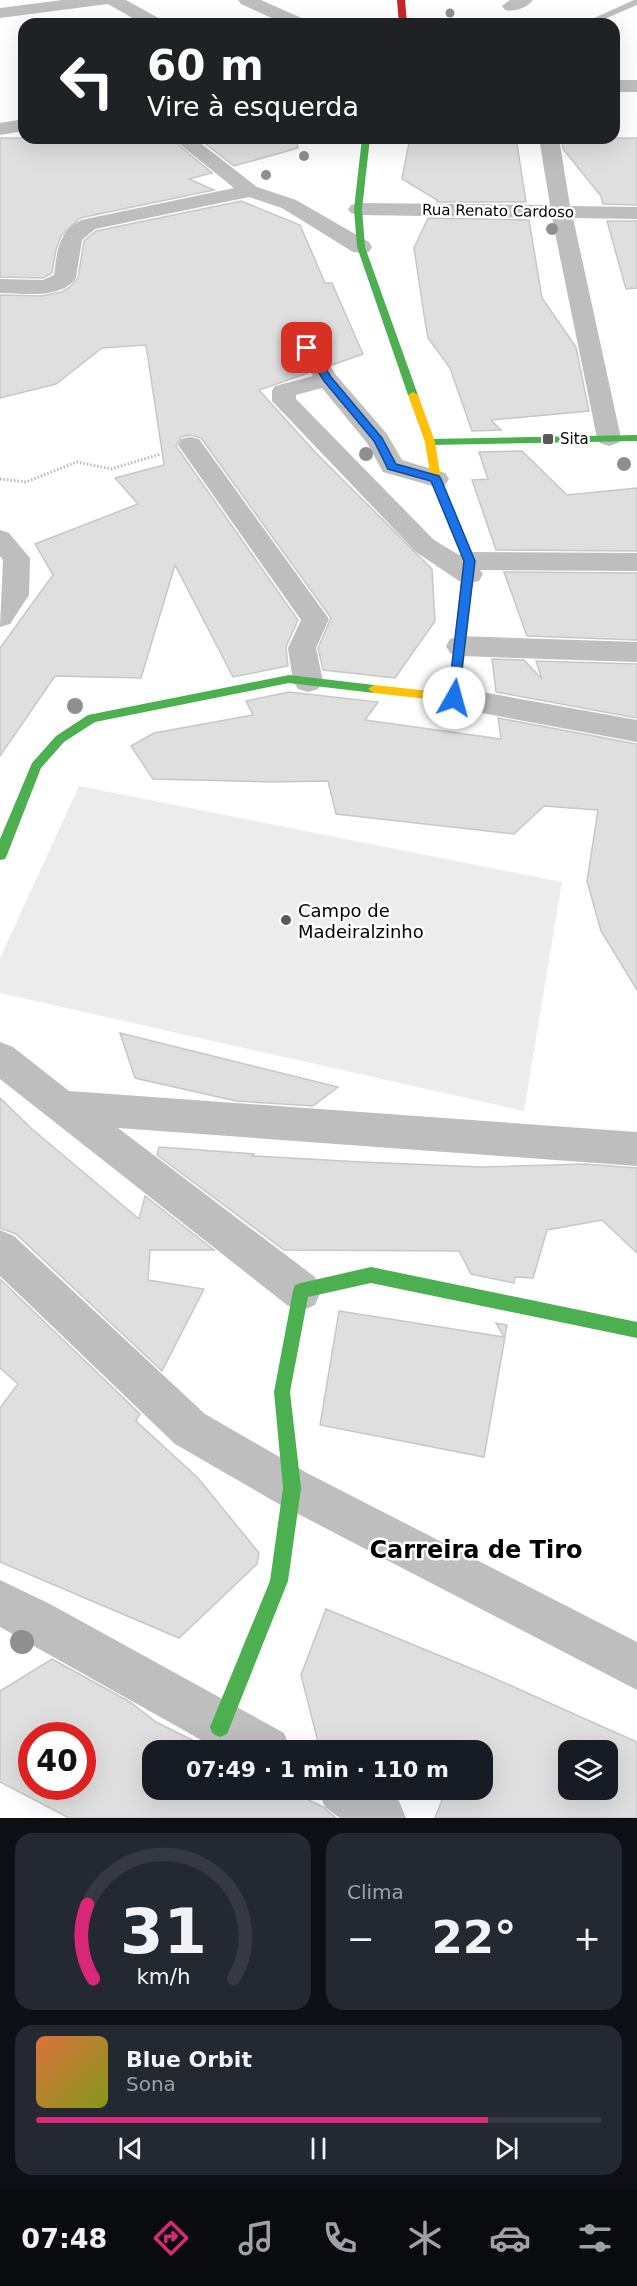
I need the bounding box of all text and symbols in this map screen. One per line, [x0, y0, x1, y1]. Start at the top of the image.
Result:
text: 60 m [147, 41, 264, 90]
icon: left [48, 42, 126, 120]
text: Vire à esquerda [147, 91, 359, 122]
street label: Rua Renato Cardoso [422, 201, 574, 221]
pin [281, 322, 332, 373]
icon: arrive [290, 331, 323, 364]
place label: Sita [560, 430, 589, 448]
marker: Sita [541, 432, 555, 446]
position arrow [422, 666, 486, 730]
place label: Campo de Madeiralzinho [298, 900, 424, 942]
marker: Campo de Madeiralzinho [279, 913, 293, 927]
district label: Carreira de Tiro [369, 1536, 583, 1564]
speed limit sign: 40 [18, 1722, 96, 1800]
map controls [558, 1740, 618, 1800]
button: layers [558, 1740, 618, 1800]
text: 07:49 · 1 min · 110 m [186, 1757, 449, 1782]
text: Clima [347, 1880, 404, 1904]
text: 31 [120, 1895, 206, 1968]
text: 22° [431, 1911, 517, 1964]
text: − [347, 1919, 375, 1958]
text: + [573, 1919, 601, 1958]
text: km/h [136, 1964, 190, 1989]
text: Blue Orbit [126, 2047, 252, 2072]
text: Sona [126, 2072, 176, 2096]
icon: previous [114, 2132, 147, 2165]
icon: pause [302, 2132, 335, 2165]
icon: next [490, 2132, 523, 2165]
icon: directions [150, 2217, 192, 2259]
icon: music [235, 2217, 277, 2259]
icon: phone [319, 2217, 361, 2259]
icon: climate [404, 2217, 446, 2259]
icon: car [489, 2217, 531, 2259]
icon: filters [574, 2217, 616, 2259]
text: 07:48 [21, 2223, 107, 2254]

